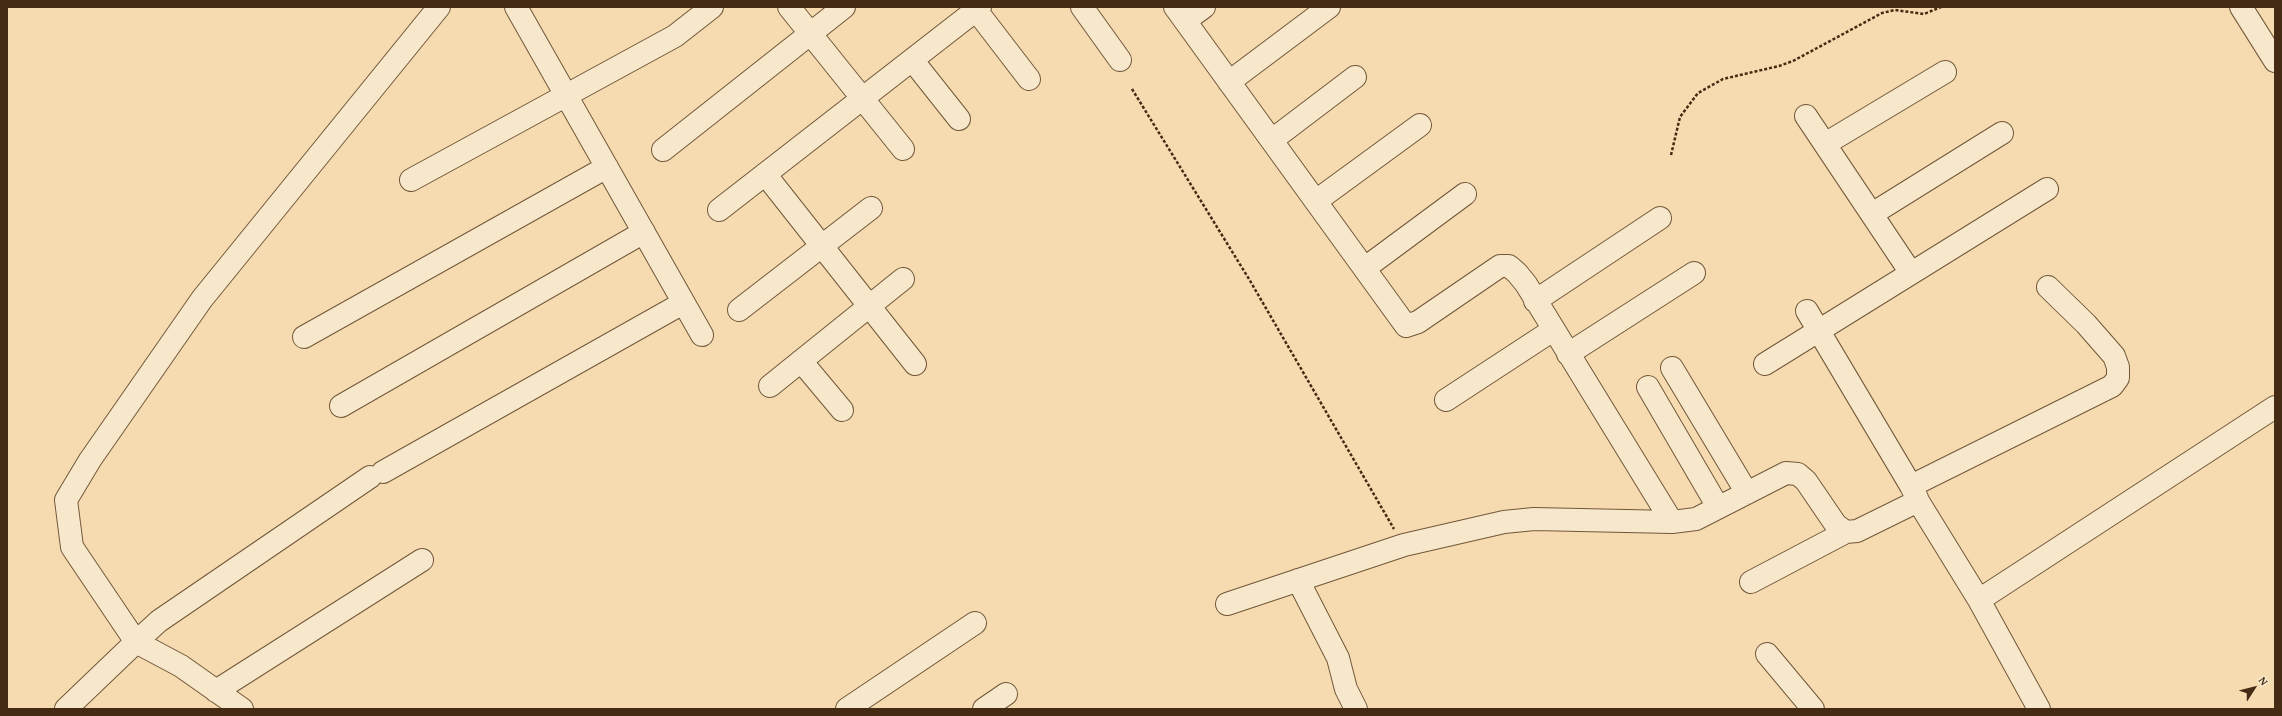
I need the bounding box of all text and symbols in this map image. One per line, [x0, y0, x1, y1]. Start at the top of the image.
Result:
north arrow [2234, 668, 2274, 708]
text: N [2255, 673, 2272, 689]

